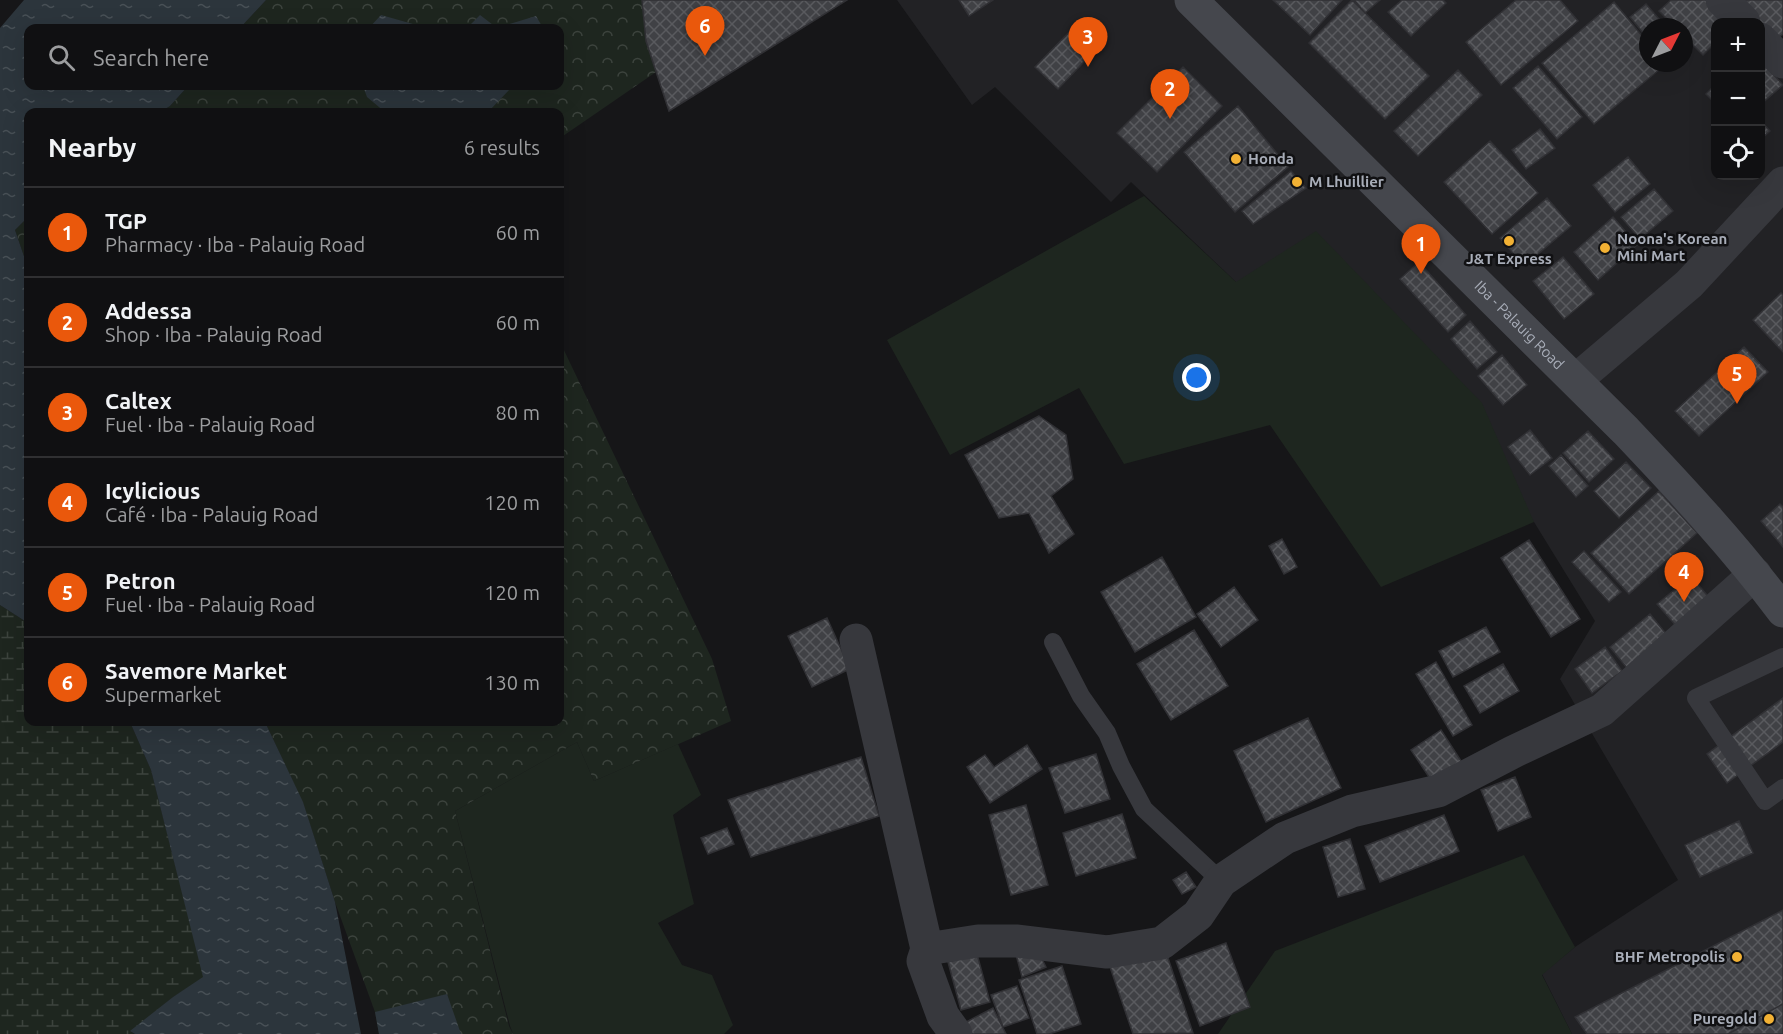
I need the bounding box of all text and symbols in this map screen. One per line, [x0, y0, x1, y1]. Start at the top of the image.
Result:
pin: 6 [686, 7, 724, 56]
pin: 3 [1068, 17, 1108, 67]
north arrow [1639, 18, 1693, 72]
map controls [1711, 18, 1765, 180]
button: + [1711, 18, 1765, 72]
search box [24, 24, 564, 90]
icon: search [45, 41, 78, 74]
text: Search here [93, 45, 209, 70]
pin: 2 [1150, 70, 1190, 119]
button: − [1711, 72, 1765, 126]
button: locate [1711, 126, 1765, 180]
text: Nearby [48, 133, 136, 162]
text: 6 results [464, 136, 540, 159]
place label: Honda [1248, 150, 1294, 167]
marker: Honda [1229, 152, 1243, 166]
place label: M Lhuillier [1309, 173, 1385, 190]
marker: M Lhuillier [1290, 175, 1304, 189]
text: TGP [105, 208, 147, 233]
text: 1 [62, 221, 73, 244]
text: 60 m [496, 221, 540, 244]
pin: 1 [1402, 224, 1440, 274]
place label: Noona's Korean Mini Mart [1617, 230, 1727, 264]
text: Pharmacy · Iba - Palauig Road [105, 233, 365, 256]
marker: J&T Express [1502, 234, 1516, 248]
marker: Noona's Korean Mini Mart [1598, 241, 1612, 255]
place label: J&T Express [1466, 250, 1552, 267]
street label: Iba - Palauig Road [1471, 277, 1568, 373]
text: Addessa [105, 298, 192, 323]
text: 2 [62, 311, 73, 334]
text: 60 m [496, 311, 540, 334]
text: Shop · Iba - Palauig Road [105, 323, 323, 346]
pin: 5 [1718, 354, 1756, 404]
your location [1182, 363, 1211, 392]
text: Caltex [105, 388, 172, 413]
text: 3 [62, 401, 73, 424]
text: 80 m [496, 401, 540, 424]
text: Fuel · Iba - Palauig Road [105, 413, 315, 436]
text: Icylicious [105, 478, 201, 503]
text: 4 [62, 491, 73, 514]
text: 120 m [484, 491, 540, 514]
text: Café · Iba - Palauig Road [105, 503, 318, 526]
pin: 4 [1664, 552, 1704, 602]
text: Petron [105, 568, 176, 593]
text: 5 [62, 581, 73, 604]
text: 120 m [484, 581, 540, 604]
text: Fuel · Iba - Palauig Road [105, 593, 315, 616]
text: Savemore Market [105, 658, 287, 683]
text: 6 [62, 671, 73, 694]
text: 130 m [484, 671, 540, 694]
text: Supermarket [105, 683, 221, 706]
place label: BHF Metropolis [1615, 948, 1725, 965]
marker: BHF Metropolis [1730, 950, 1744, 964]
place label: Puregold [1693, 1010, 1757, 1027]
marker: Puregold [1762, 1012, 1776, 1026]

